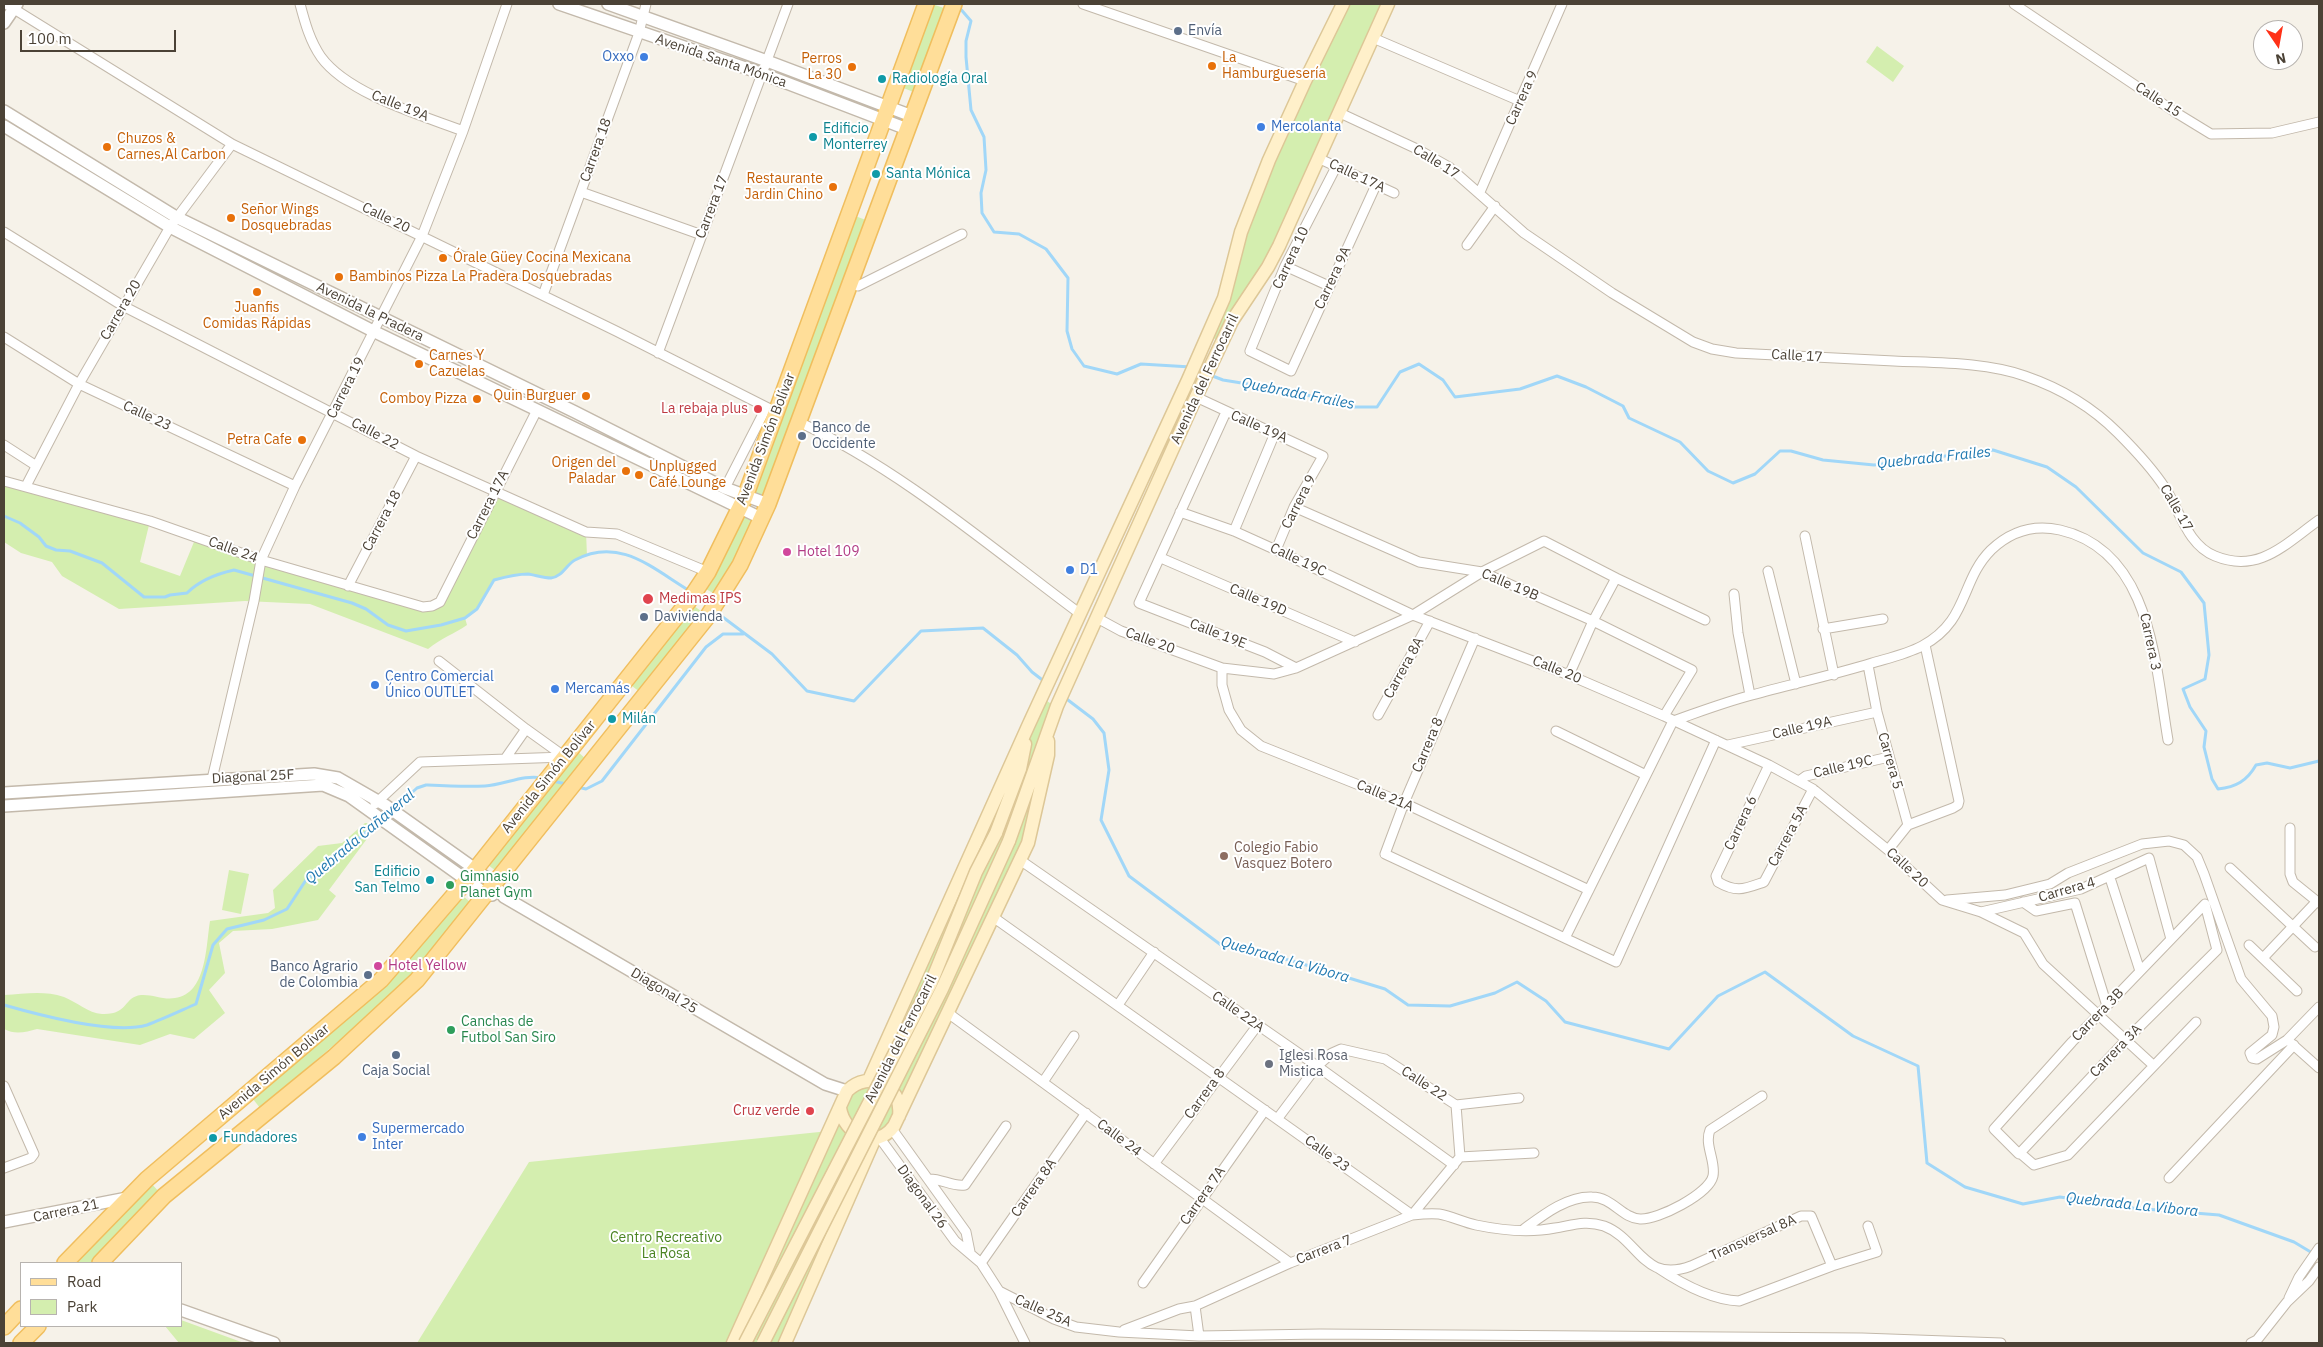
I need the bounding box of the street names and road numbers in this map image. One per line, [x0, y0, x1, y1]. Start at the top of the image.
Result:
street label: Avenida Santa Mónica [653, 31, 789, 91]
street label: Carrera 9 [1502, 68, 1542, 128]
street label: Calle 15 [2132, 79, 2184, 121]
street label: Calle 19A [369, 87, 431, 125]
street label: Carrera 18 [577, 116, 615, 184]
street label: Calle 17 [1410, 141, 1462, 183]
street label: Calle 17A [1326, 156, 1388, 196]
street label: Carrera 17 [692, 173, 732, 241]
street label: Calle 20 [359, 199, 413, 237]
street label: Carrera 10 [1269, 224, 1313, 292]
street label: Carrera 9A [1311, 244, 1355, 312]
street label: Carrera 20 [97, 277, 145, 343]
street label: Avenida la Pradera [314, 279, 426, 345]
street label: Avenida del Ferrocarril [1167, 311, 1243, 447]
street label: Calle 17 [1771, 346, 1823, 366]
street label: Carrera 19 [323, 354, 369, 422]
street label: Avenida Simón Bolívar [733, 371, 799, 507]
street label: Calle 23 [120, 398, 174, 434]
street label: Calle 19A [1228, 407, 1290, 447]
street label: Calle 22 [348, 414, 402, 454]
street label: Carrera 17A [463, 467, 513, 543]
street label: Carrera 9 [1278, 472, 1320, 532]
street label: Calle 17 [2156, 481, 2196, 535]
street label: Carrera 18 [359, 488, 405, 554]
street label: Calle 24 [206, 533, 260, 567]
street label: Calle 19C [1267, 540, 1329, 580]
street label: Calle 19B [1479, 565, 1541, 605]
street label: Calle 19D [1227, 580, 1289, 620]
street label: Carrera 3 [2136, 612, 2164, 672]
street label: Calle 19E [1187, 615, 1249, 653]
street label: Calle 20 [1123, 624, 1177, 658]
street label: Carrera 8A [1380, 634, 1428, 702]
street label: Calle 20 [1530, 653, 1584, 687]
street label: Calle 19A [1771, 713, 1833, 743]
street label: Carrera 8 [1409, 715, 1447, 775]
street label: Avenida Simón Bolívar [498, 717, 600, 837]
street label: Carrera 5 [1874, 731, 1906, 791]
street label: Calle 19C [1812, 752, 1874, 782]
street label: Diagonal 25F [211, 766, 295, 788]
street label: Calle 21A [1354, 776, 1416, 816]
street label: Carrera 6 [1721, 793, 1761, 853]
street label: Carrera 5A [1765, 802, 1811, 870]
street label: Calle 20 [1882, 844, 1932, 892]
street label: Carrera 4 [2037, 874, 2097, 906]
street label: Diagonal 25 [628, 965, 700, 1017]
street label: Avenida del Ferrocarril [861, 972, 941, 1106]
street label: Carrera 3B [2069, 985, 2127, 1045]
street label: Calle 22A [1208, 988, 1268, 1036]
street label: Avenida Simón Bolívar [215, 1021, 333, 1123]
street label: Carrera 3A [2087, 1021, 2145, 1081]
street label: Calle 22 [1398, 1063, 1450, 1105]
street label: Carrera 8 [1181, 1065, 1229, 1123]
street label: Calle 24 [1093, 1116, 1145, 1160]
street label: Calle 23 [1301, 1132, 1353, 1176]
street label: Carrera 8A [1008, 1156, 1060, 1220]
street label: Diagonal 26 [893, 1162, 951, 1232]
street label: Carrera 7A [1177, 1164, 1229, 1228]
street label: Carrera 21 [32, 1196, 100, 1226]
street label: Transversal 8A [1707, 1211, 1799, 1265]
street label: Carrera 7 [1294, 1232, 1354, 1268]
street label: Calle 25A [1012, 1291, 1074, 1331]

